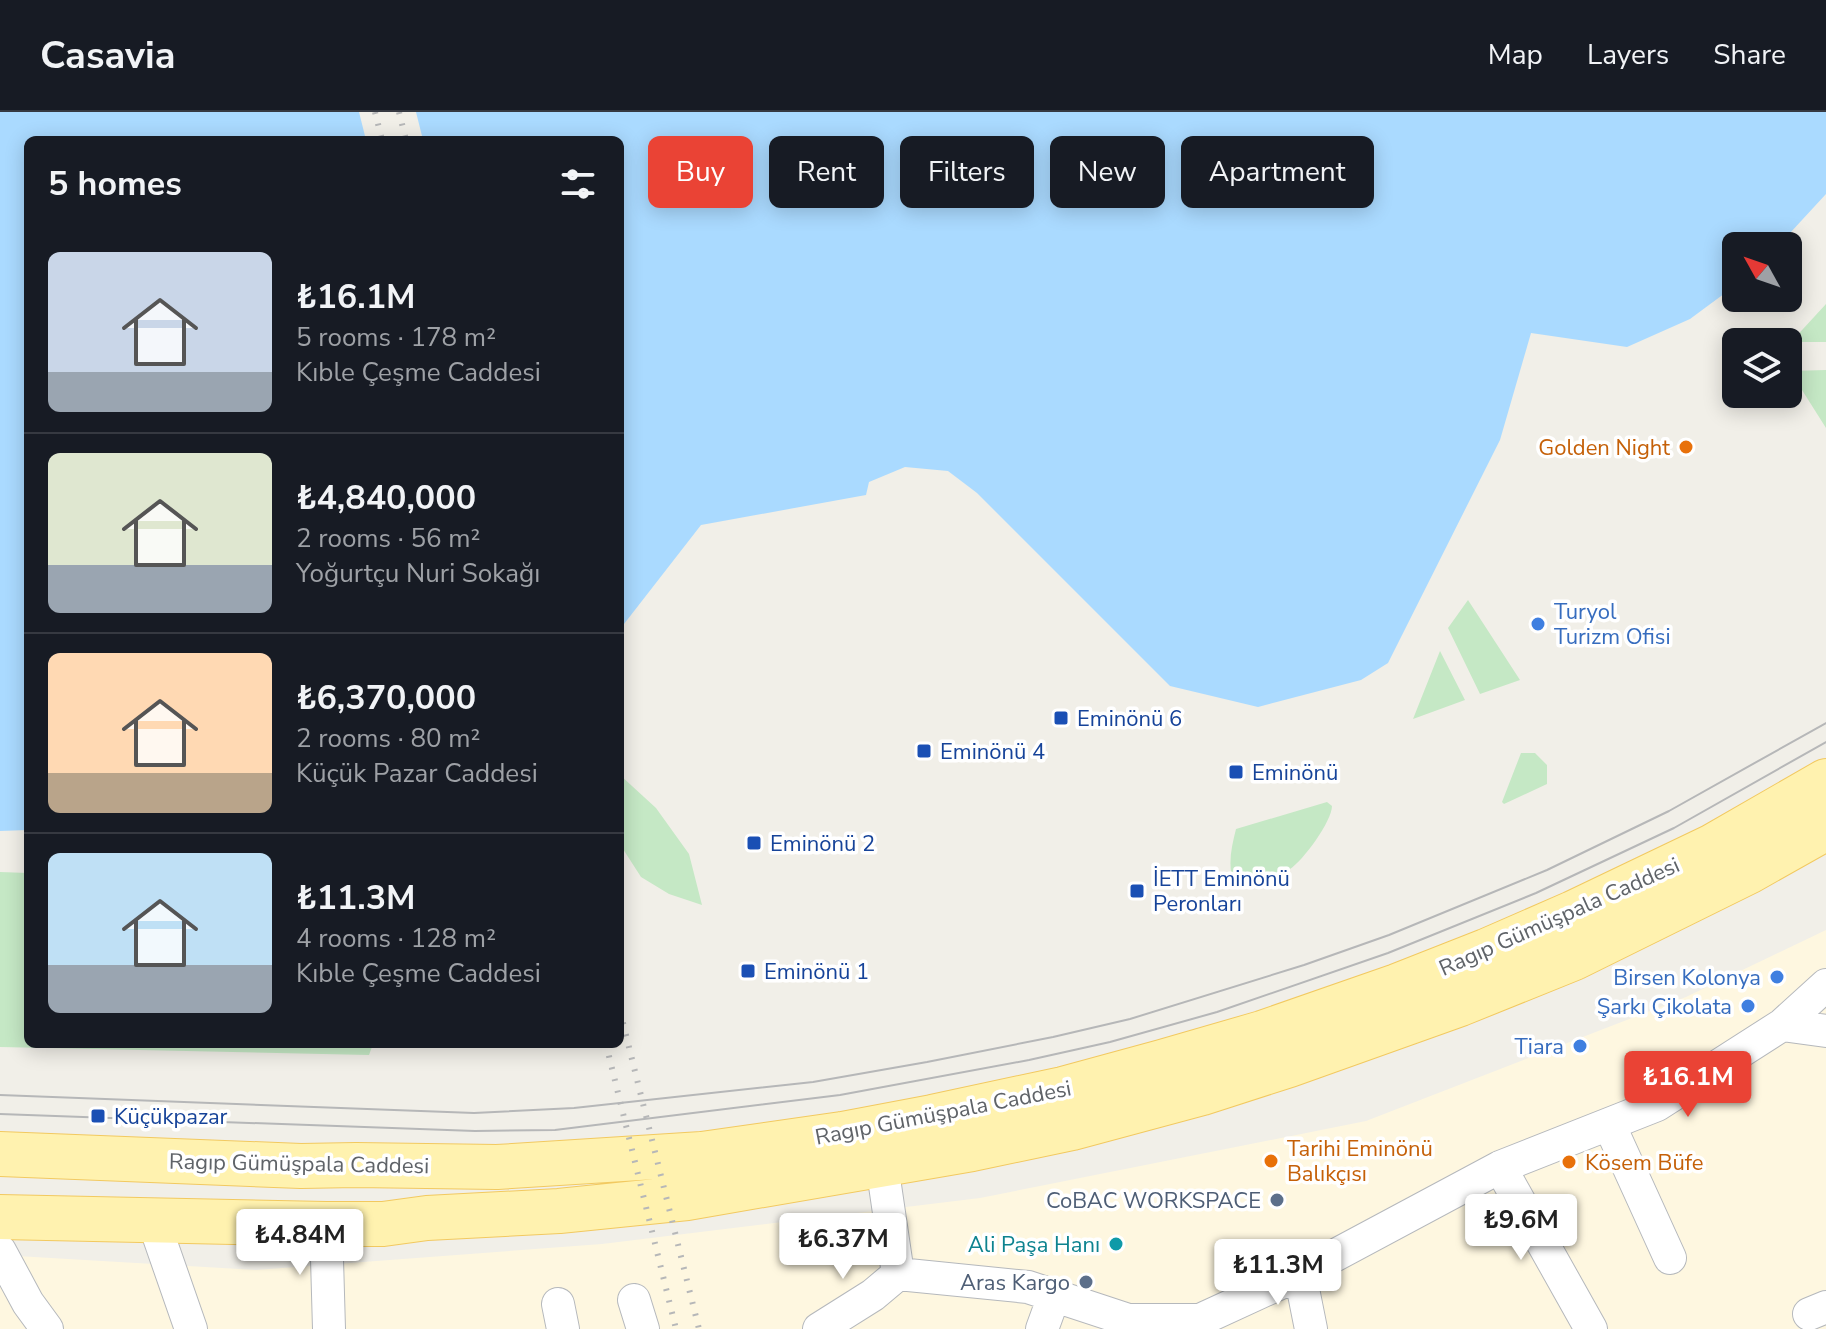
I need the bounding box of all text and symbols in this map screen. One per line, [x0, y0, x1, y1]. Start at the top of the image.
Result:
text: Casavia [40, 30, 176, 81]
text: Map [1488, 36, 1543, 74]
text: Layers [1587, 36, 1669, 74]
text: Share [1713, 36, 1786, 74]
chip: Buy [648, 136, 753, 208]
chip: Rent [769, 136, 884, 208]
chip: Filters [900, 136, 1034, 208]
chip: New [1050, 136, 1165, 208]
chip: Apartment [1181, 136, 1374, 208]
text: 5 homes [48, 161, 182, 207]
icon: filters [556, 162, 600, 206]
north arrow [1722, 232, 1802, 312]
map controls [1722, 232, 1802, 408]
text: ₺16.1M [296, 274, 416, 320]
icon: home [112, 284, 208, 380]
text: 5 rooms · 178 m² [296, 320, 496, 355]
button: layers [1722, 328, 1802, 408]
text: Kıble Çeşme Caddesi [296, 355, 541, 390]
place label: Golden Night [1538, 433, 1670, 463]
marker: Golden Night [1677, 438, 1695, 456]
text: ₺4,840,000 [296, 475, 476, 521]
icon: home [112, 485, 208, 581]
text: 2 rooms · 56 m² [296, 521, 480, 556]
text: Yoğurtçu Nuri Sokağı [296, 556, 540, 591]
place label: Turyol Turizm Ofisi [1554, 597, 1671, 652]
marker: Turyol Turizm Ofisi [1529, 615, 1547, 633]
text: ₺6,370,000 [296, 675, 476, 721]
icon: home [112, 685, 208, 781]
place label: Eminönü 6 [1077, 704, 1182, 734]
marker: Eminönü 6 [1052, 709, 1070, 727]
text: 2 rooms · 80 m² [296, 721, 480, 756]
place label: Eminönü 4 [940, 737, 1045, 767]
marker: Eminönü 4 [915, 742, 933, 760]
text: Küçük Pazar Caddesi [296, 756, 538, 791]
place label: Eminönü [1252, 758, 1338, 788]
marker: Eminönü [1227, 763, 1245, 781]
place label: Eminönü 2 [770, 829, 875, 859]
marker: Eminönü 2 [745, 834, 763, 852]
street label: Ragıp Gümüşpala Caddesi [1434, 850, 1684, 984]
place label: İETT Eminönü Peronları [1153, 864, 1290, 919]
text: ₺11.3M [296, 875, 416, 921]
marker: İETT Eminönü Peronları [1128, 882, 1146, 900]
icon: home [112, 885, 208, 981]
text: 4 rooms · 128 m² [296, 921, 496, 956]
text: Kıble Çeşme Caddesi [296, 956, 541, 991]
place label: Eminönü 1 [764, 957, 869, 987]
marker: Eminönü 1 [739, 962, 757, 980]
place label: Birsen Kolonya [1613, 963, 1761, 993]
marker: Birsen Kolonya [1768, 968, 1786, 986]
place label: Şarkı Çikolata [1597, 992, 1732, 1022]
marker: Şarkı Çikolata [1739, 997, 1757, 1015]
place label: Tiara [1515, 1032, 1564, 1062]
marker: Tiara [1571, 1037, 1589, 1055]
pin: ₺16.1M [1623, 1051, 1753, 1119]
text: ₺16.1M [1642, 1059, 1734, 1094]
street label: Ragıp Gümüşpala Caddesi [813, 1073, 1074, 1153]
place label: Küçükpazar [114, 1102, 228, 1132]
marker: Küçükpazar [89, 1107, 107, 1125]
place label: Tarihi Eminönü Balıkçısı [1287, 1134, 1433, 1189]
street label: Ragıp Gümüşpala Caddesi [169, 1147, 429, 1181]
place label: Kösem Büfe [1585, 1148, 1703, 1178]
marker: Tarihi Eminönü Balıkçısı [1262, 1152, 1280, 1170]
marker: Kösem Büfe [1560, 1153, 1578, 1171]
place label: CoBAC WORKSPACE [1046, 1186, 1261, 1216]
marker: CoBAC WORKSPACE [1268, 1191, 1286, 1209]
pin: ₺9.6M [1465, 1194, 1577, 1262]
text: ₺9.6M [1483, 1202, 1559, 1237]
pin: ₺4.84M [235, 1209, 365, 1277]
pin: ₺6.37M [778, 1213, 908, 1281]
text: ₺4.84M [254, 1217, 346, 1252]
text: ₺6.37M [797, 1221, 889, 1256]
place label: Ali Paşa Hanı [968, 1230, 1100, 1260]
marker: Ali Paşa Hanı [1107, 1235, 1125, 1253]
pin: ₺11.3M [1213, 1239, 1343, 1307]
text: ₺11.3M [1232, 1247, 1324, 1282]
place label: Aras Kargo [960, 1268, 1070, 1298]
marker: Aras Kargo [1077, 1273, 1095, 1291]

